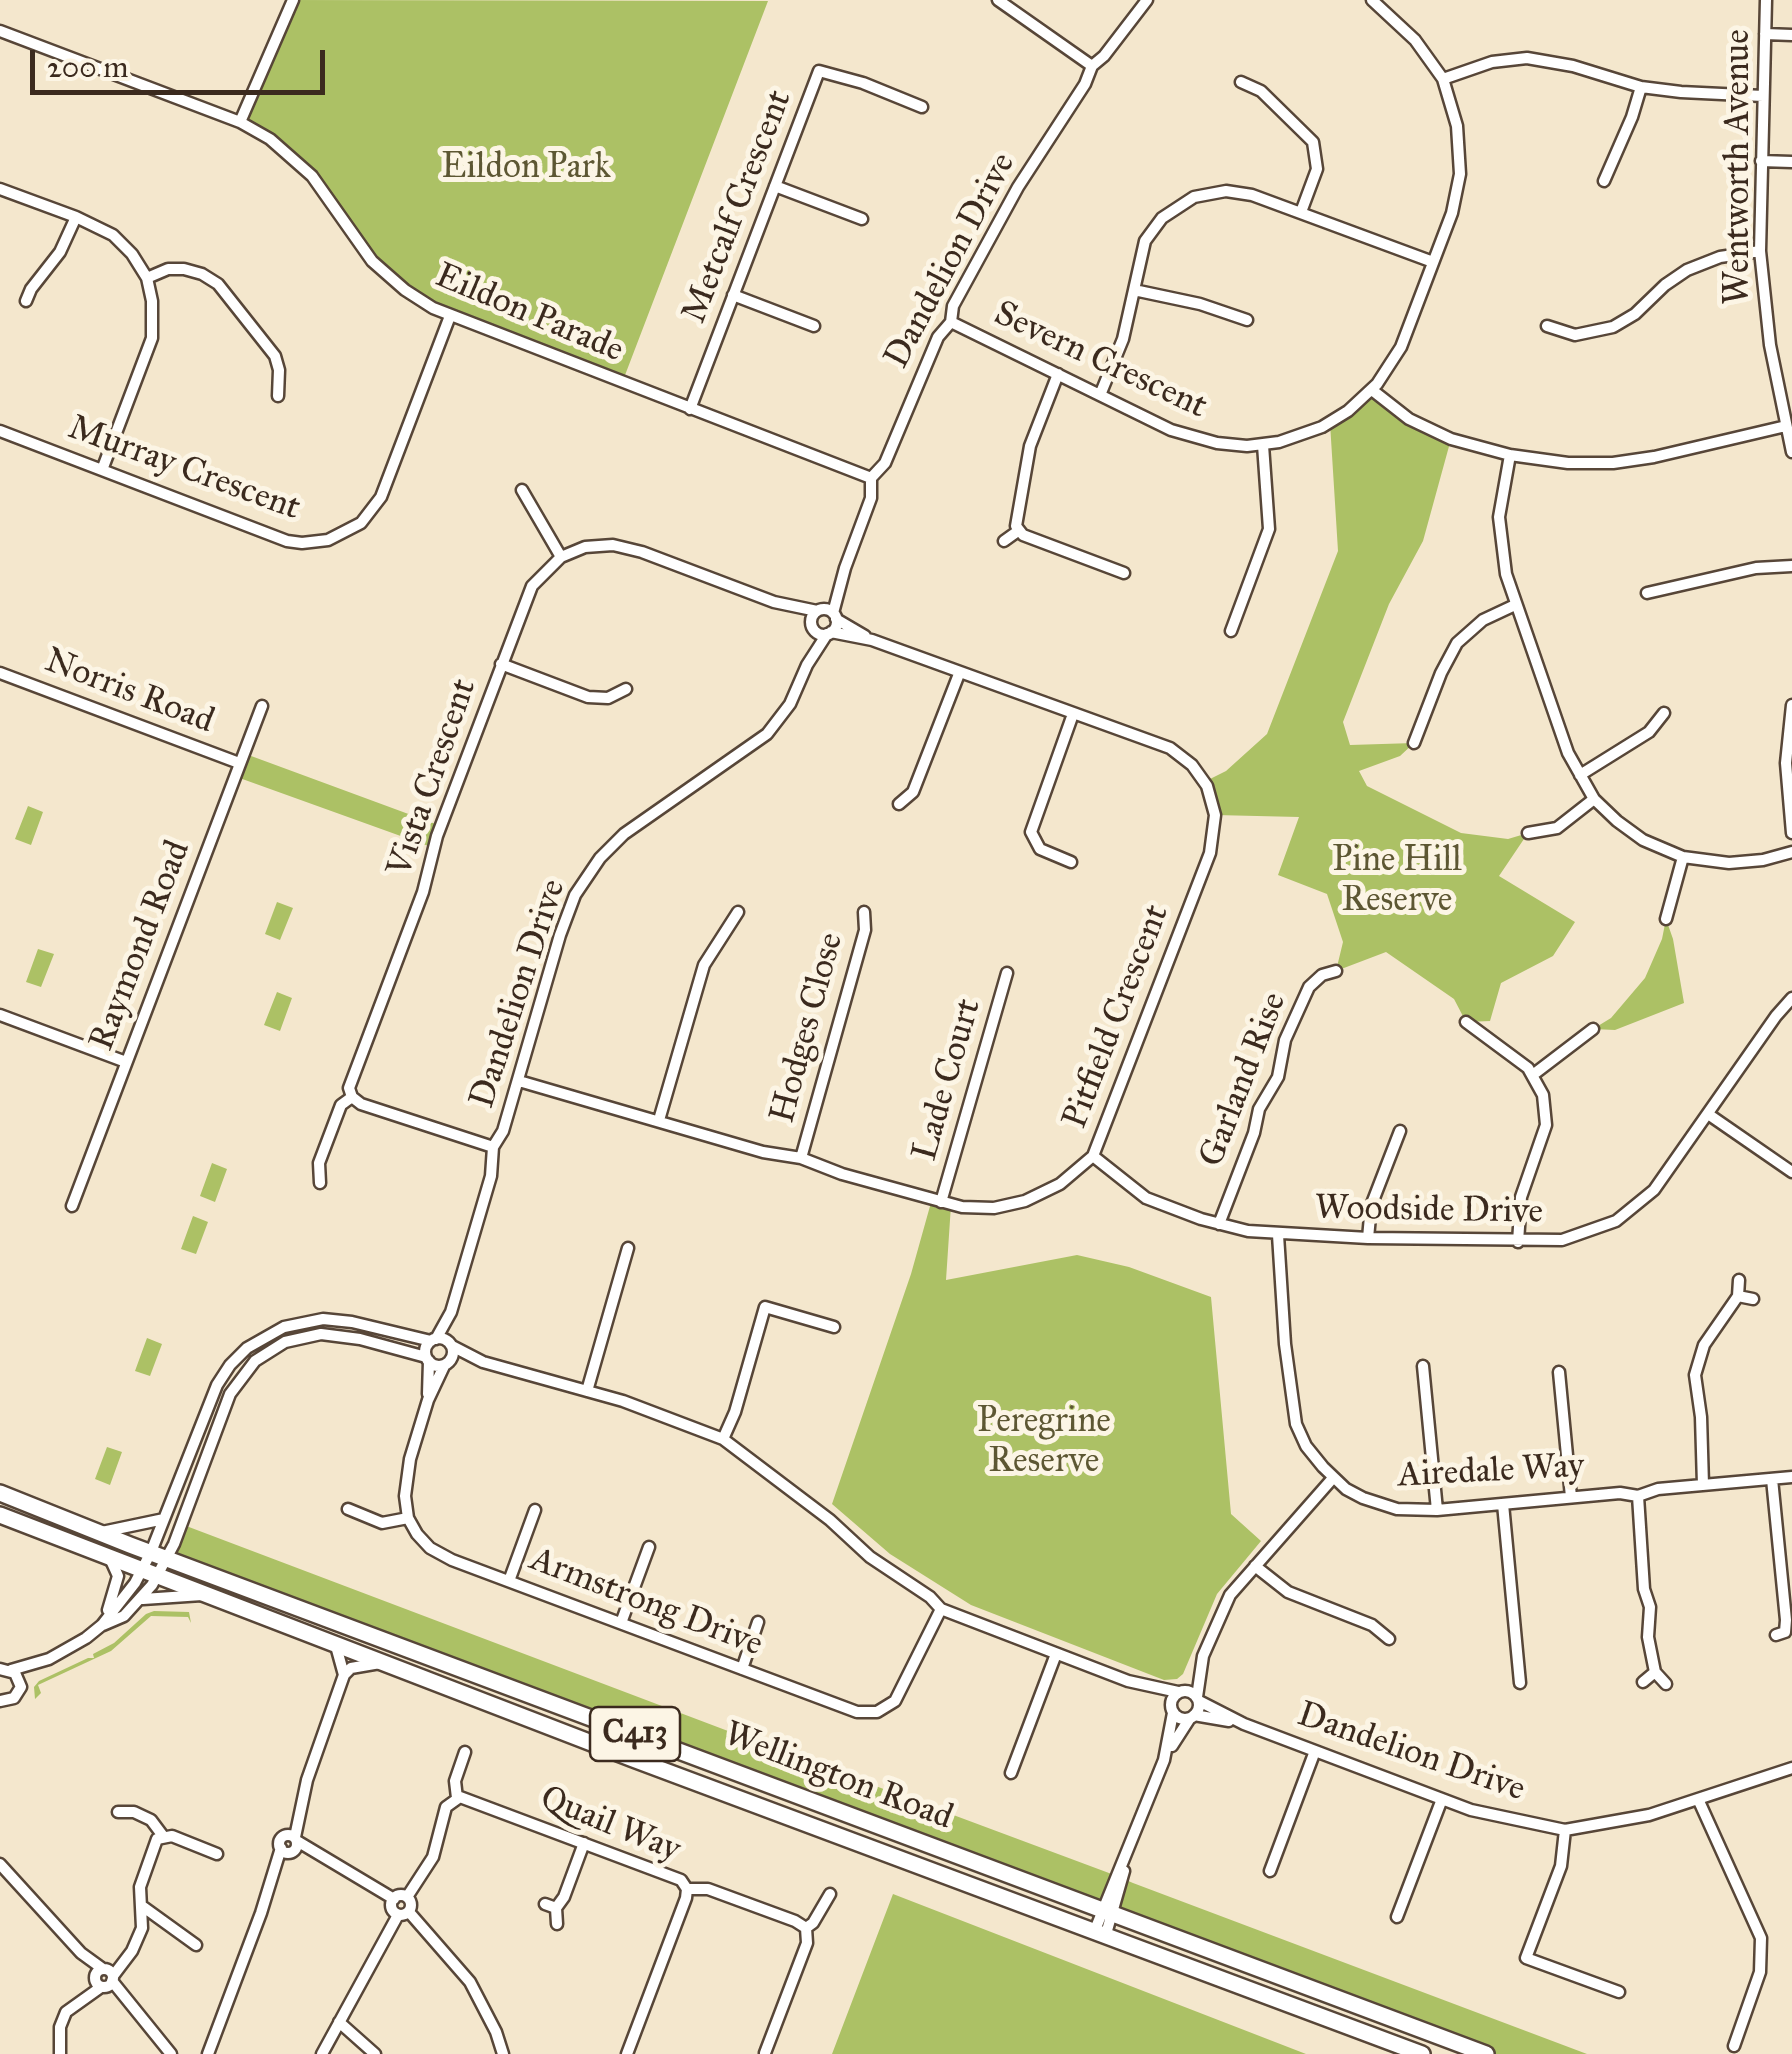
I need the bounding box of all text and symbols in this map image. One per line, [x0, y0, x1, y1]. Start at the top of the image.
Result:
street label: Wentworth Avenue [1718, 29, 1760, 305]
scale bar [35, 30, 330, 92]
text: 200 m [47, 49, 128, 85]
street label: Metcalf Crescent [674, 85, 802, 329]
street label: Dandelion Drive [877, 146, 1025, 376]
park label: Eildon Park [441, 147, 611, 189]
street label: Eildon Parade [429, 256, 629, 372]
street label: Severn Crescent [987, 293, 1213, 429]
street label: Murray Crescent [62, 408, 306, 530]
street label: Norris Road [39, 641, 219, 743]
street label: Vista Crescent [380, 674, 486, 882]
street label: Raymond Road [82, 835, 200, 1057]
park label: Pine Hill Reserve [1332, 840, 1462, 922]
street label: Dandelion Drive [462, 874, 576, 1114]
street label: Pitfield Crescent [1055, 899, 1179, 1135]
street label: Hodges Close [762, 928, 854, 1128]
street label: Garland Rise [1192, 987, 1296, 1173]
street label: Lade Court [905, 994, 991, 1166]
street label: Woodside Drive [1315, 1188, 1543, 1234]
park label: Peregrine Reserve [977, 1401, 1111, 1483]
street label: Airedale Way [1397, 1446, 1585, 1498]
street label: Armstrong Drive [524, 1539, 768, 1667]
street label: Dandelion Drive [1292, 1694, 1530, 1812]
road number: C413 [590, 1707, 680, 1761]
street label: Wellington Road [718, 1714, 958, 1840]
street label: Quail Way [534, 1778, 686, 1872]

